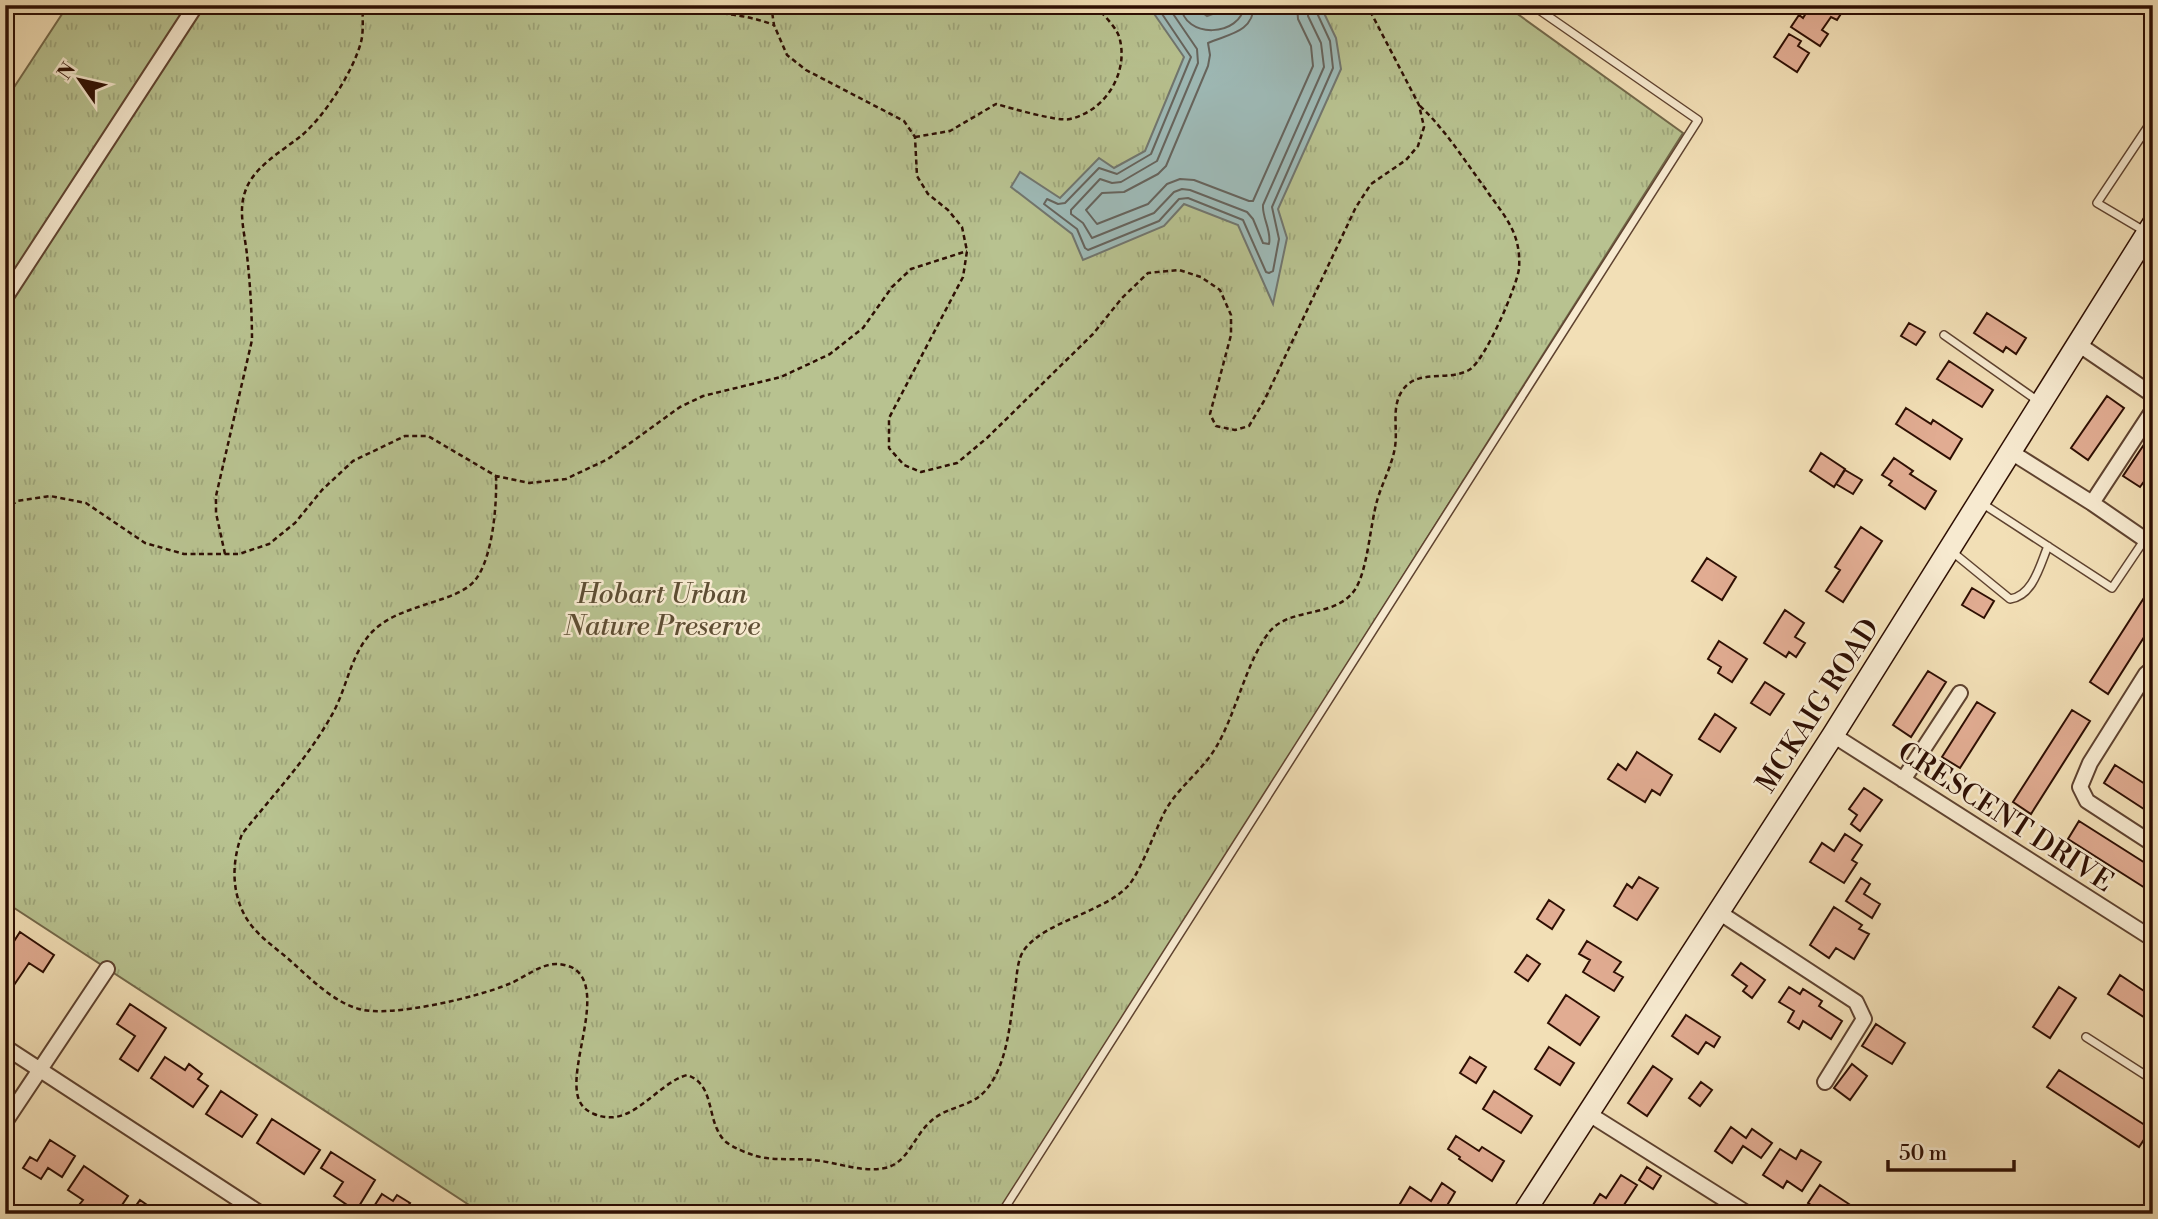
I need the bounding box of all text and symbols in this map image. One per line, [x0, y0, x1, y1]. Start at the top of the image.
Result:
north arrow [46, 46, 116, 116]
text: N [53, 58, 81, 84]
park label: Hobart Urban Nature Preserve [563, 577, 760, 644]
street label: MCKAIG ROAD [1749, 612, 1888, 799]
street label: CRESCENT DRIVE [1891, 734, 2120, 900]
scale bar [1888, 1128, 2014, 1172]
text: 50 m [1899, 1141, 1947, 1167]

